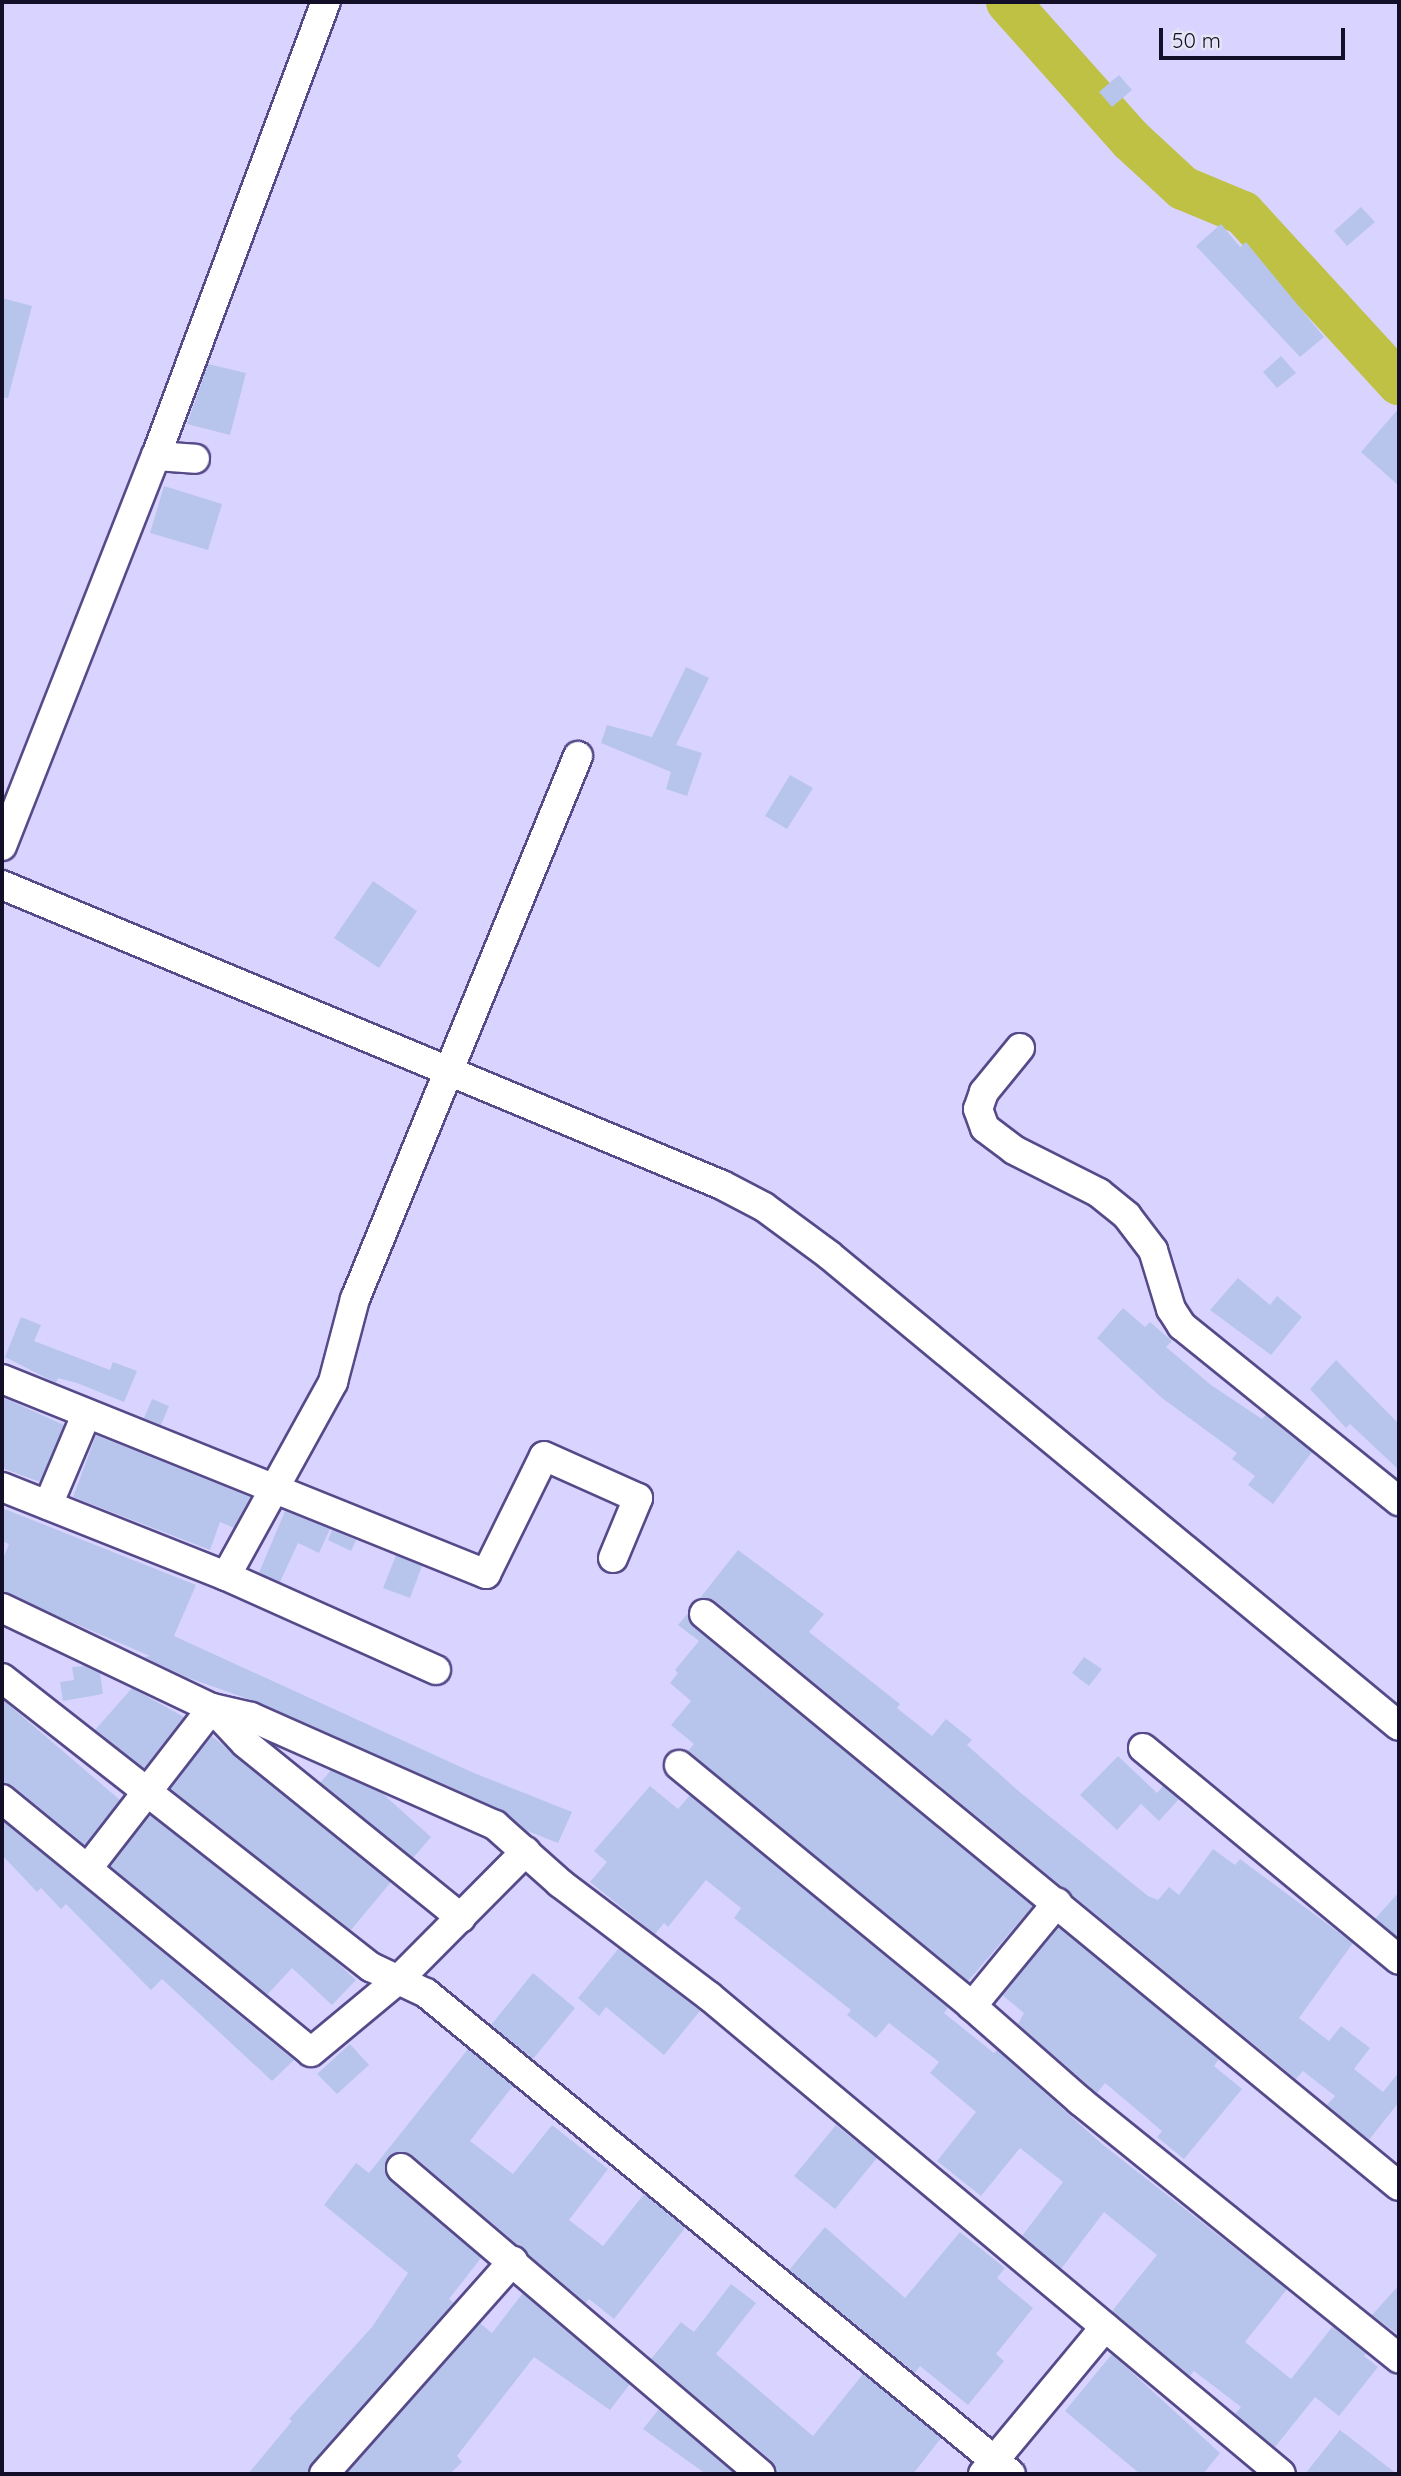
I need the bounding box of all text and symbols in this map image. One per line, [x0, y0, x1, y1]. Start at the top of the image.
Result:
scale bar [1163, 14, 1348, 58]
text: 50 m [1172, 27, 1221, 53]

